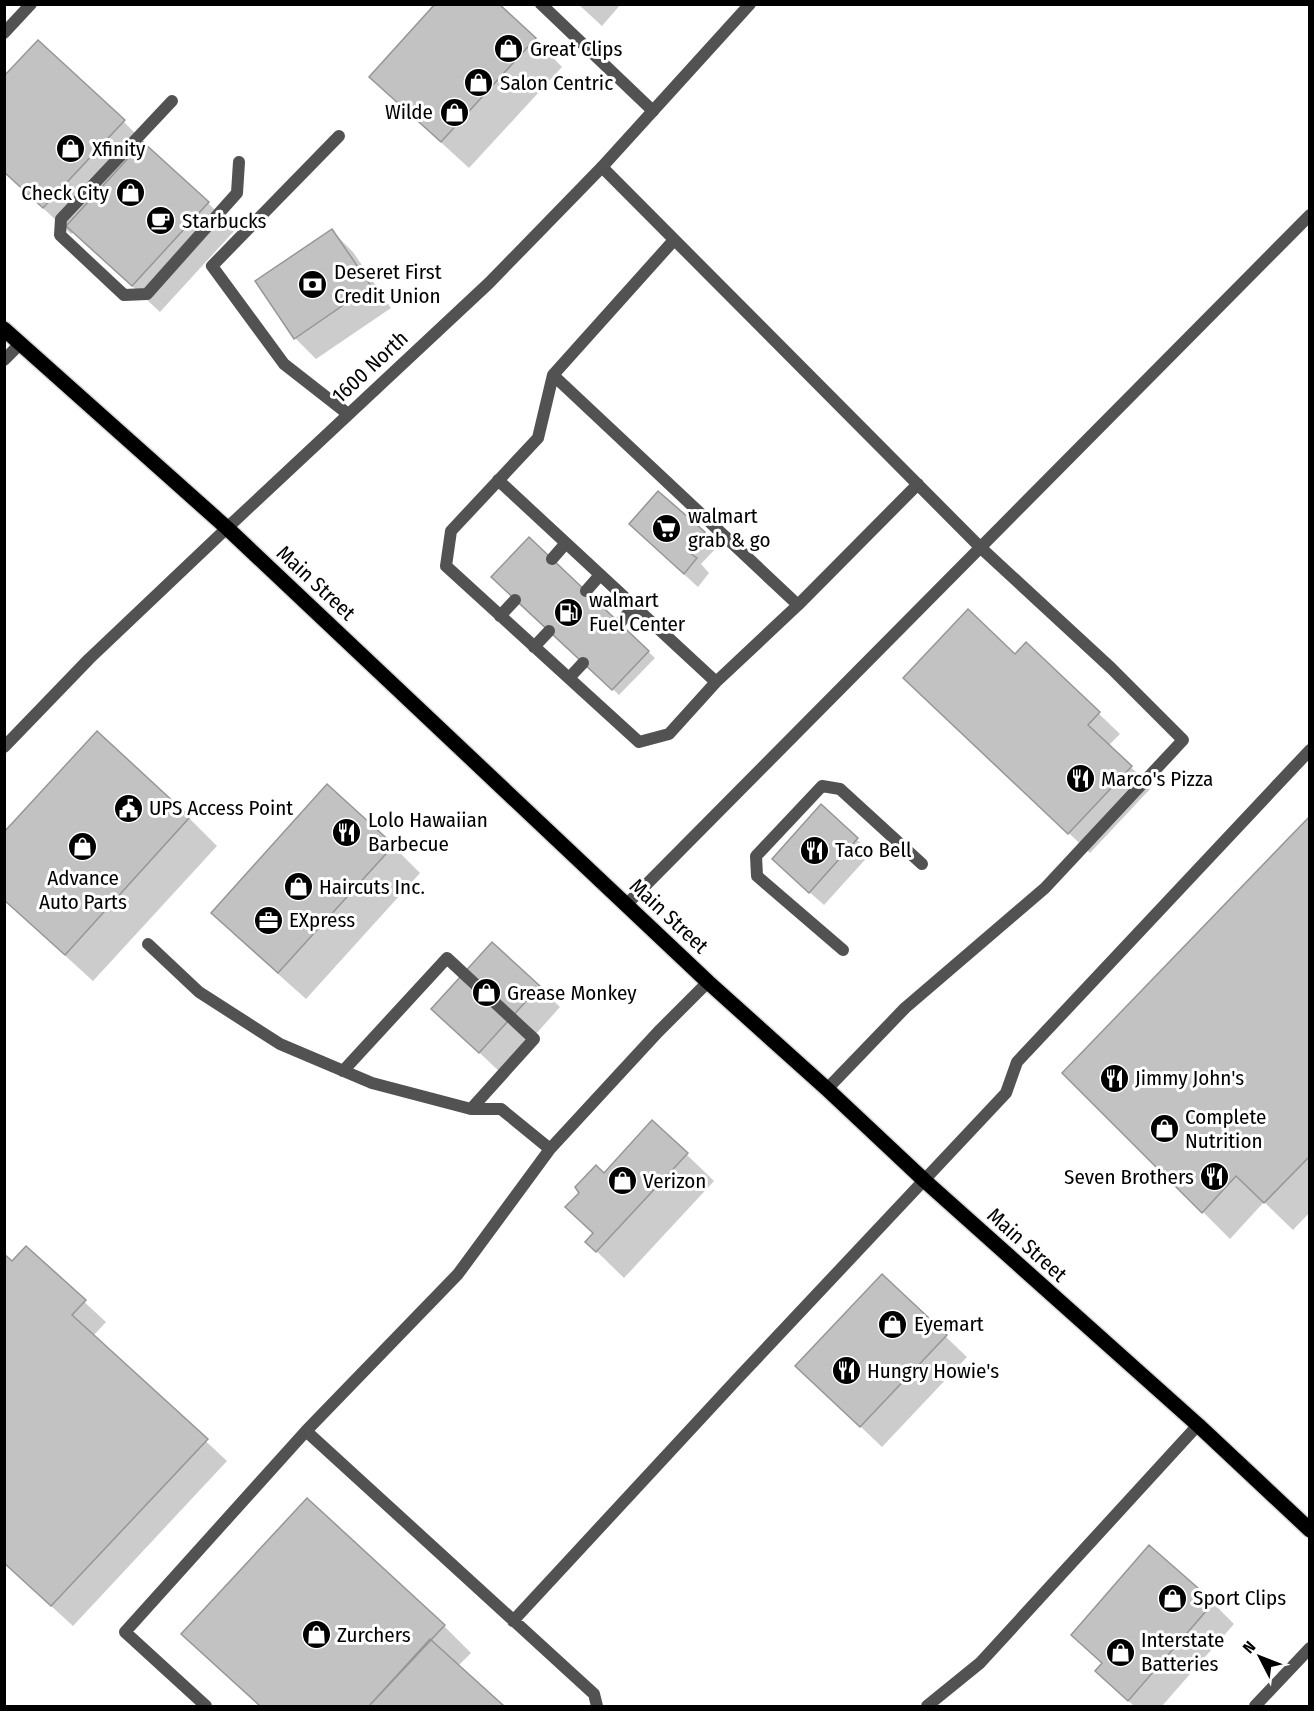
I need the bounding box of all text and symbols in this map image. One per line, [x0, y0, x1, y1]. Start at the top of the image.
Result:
shop icon: Great Clips [493, 33, 525, 65]
place label: Great Clips [530, 36, 623, 62]
shop icon: Salon Centric [463, 67, 495, 99]
place label: Salon Centric [500, 70, 613, 96]
shop icon: Wilde [438, 96, 470, 128]
place label: Wilde [385, 99, 433, 125]
shop icon: Xfinity [55, 133, 87, 165]
place label: Xfinity [92, 136, 146, 162]
shop icon: Check City [114, 177, 146, 209]
place label: Check City [21, 180, 110, 206]
cafe icon: Starbucks [145, 205, 177, 237]
place label: Starbucks [182, 208, 267, 234]
place label: Deseret First Credit Union [334, 259, 442, 309]
bank icon: Deseret First Credit Union [297, 268, 329, 300]
street label: 1600 North [327, 325, 413, 409]
place label: walmart grab & go [688, 503, 770, 553]
supermarket icon: walmart grab & go [651, 512, 683, 544]
street label: Main Street [271, 540, 361, 626]
place label: walmart Fuel Center [589, 587, 686, 637]
fuel station icon: walmart Fuel Center [552, 596, 584, 628]
restaurant icon: Marco's Pizza [1064, 763, 1096, 795]
place label: Marco's Pizza [1101, 766, 1213, 792]
public building icon: UPS Access Point [112, 792, 144, 824]
place label: UPS Access Point [149, 795, 293, 821]
place label: Lolo Hawaiian Barbecue [368, 807, 488, 857]
restaurant icon: Lolo Hawaiian Barbecue [331, 816, 363, 848]
shop icon: Advance Auto Parts [67, 831, 99, 863]
restaurant icon: Taco Bell [798, 834, 830, 866]
place label: Taco Bell [835, 837, 912, 863]
place label: Advance Auto Parts [39, 865, 127, 915]
shop icon: Haircuts Inc. [282, 871, 314, 903]
street label: Main Street [624, 873, 714, 959]
place label: Haircuts Inc. [319, 874, 425, 900]
office icon: EXpress [252, 904, 284, 936]
place label: EXpress [289, 907, 355, 933]
shop icon: Grease Monkey [470, 977, 502, 1009]
place label: Grease Monkey [507, 980, 637, 1006]
restaurant icon: Jimmy John's [1098, 1062, 1130, 1094]
place label: Jimmy John's [1135, 1065, 1244, 1091]
place label: Complete Nutrition [1185, 1104, 1266, 1154]
shop icon: Complete Nutrition [1148, 1113, 1180, 1145]
restaurant icon: Seven Brothers [1199, 1161, 1231, 1193]
place label: Seven Brothers [1064, 1164, 1194, 1190]
shop icon: Verizon [606, 1165, 638, 1197]
place label: Verizon [643, 1168, 706, 1194]
street label: Main Street [982, 1202, 1072, 1288]
shop icon: Eyemart [877, 1308, 909, 1340]
place label: Eyemart [914, 1311, 984, 1337]
restaurant icon: Hungry Howie's [830, 1355, 862, 1387]
place label: Hungry Howie's [867, 1358, 999, 1384]
shop icon: Sport Clips [1156, 1582, 1188, 1614]
place label: Sport Clips [1193, 1585, 1286, 1611]
shop icon: Zurchers [300, 1619, 332, 1651]
place label: Zurchers [337, 1622, 411, 1648]
place label: Interstate Batteries [1141, 1627, 1224, 1677]
north arrow [1230, 1627, 1290, 1687]
shop icon: Interstate Batteries [1104, 1636, 1136, 1668]
text: N [1239, 1637, 1259, 1657]

